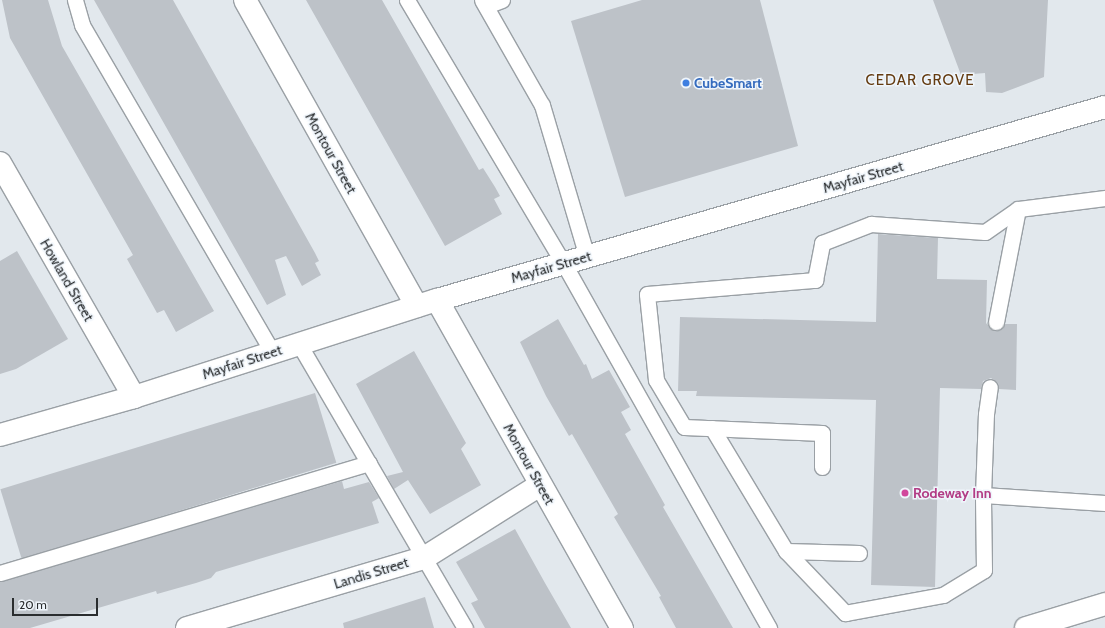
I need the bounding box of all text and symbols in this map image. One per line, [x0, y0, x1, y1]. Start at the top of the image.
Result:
district label: CEDAR GROVE [866, 72, 974, 90]
place label: CubeSmart [694, 75, 762, 91]
marker: CubeSmart [681, 78, 691, 88]
street label: Montour Street [302, 110, 360, 196]
street label: Mayfair Street [821, 158, 905, 196]
street label: Howland Street [37, 236, 97, 324]
street label: Mayfair Street [509, 248, 593, 286]
street label: Mayfair Street [200, 341, 284, 383]
street label: Montour Street [500, 421, 558, 507]
place label: Rodeway Inn [913, 485, 991, 501]
marker: Rodeway Inn [900, 488, 910, 498]
street label: Landis Street [332, 554, 410, 592]
scale bar [14, 590, 100, 616]
text: 20 m [19, 597, 47, 612]

